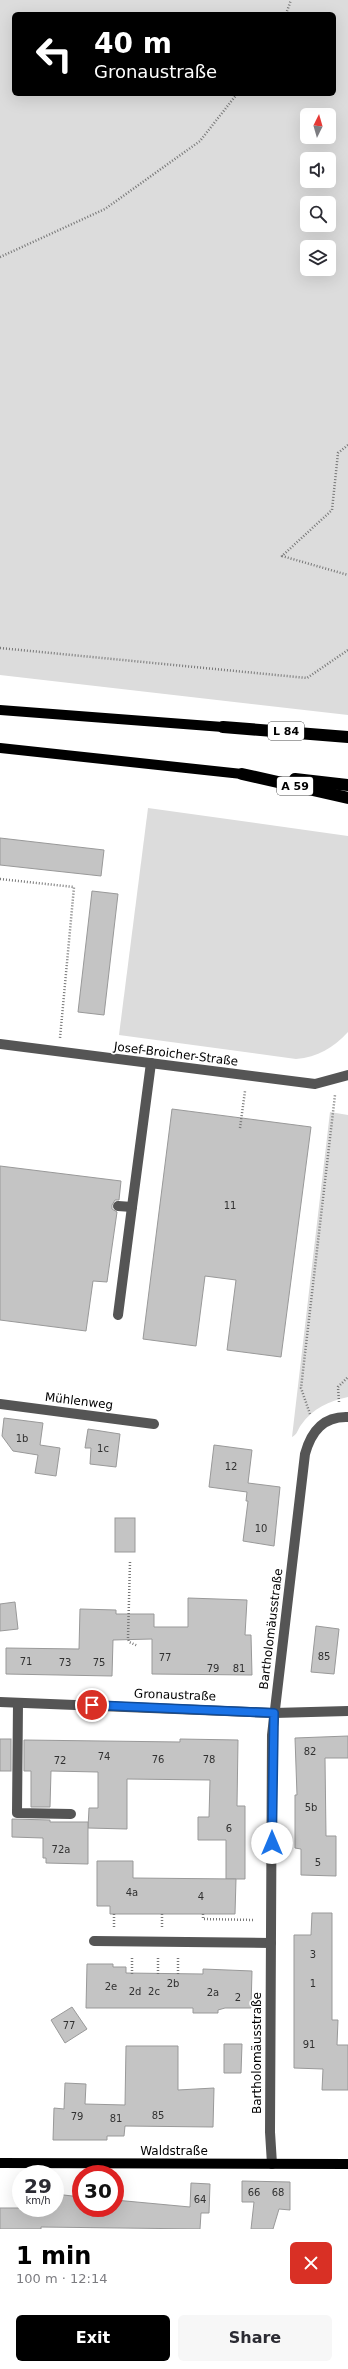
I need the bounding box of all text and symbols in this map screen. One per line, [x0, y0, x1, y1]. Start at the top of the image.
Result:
text: 40 m [94, 27, 172, 60]
icon: left [28, 28, 80, 80]
text: Gronaustraße [94, 61, 217, 82]
north arrow [300, 108, 336, 144]
map controls [300, 108, 336, 276]
button: sound [300, 152, 336, 188]
button: search [300, 196, 336, 232]
button: layers [300, 240, 336, 276]
road number: L 84 [268, 722, 304, 740]
road number: A 59 [277, 777, 313, 795]
street label: Josef-Broicher-Straße [112, 1039, 239, 1069]
house number: 11 [224, 1200, 236, 1211]
street label: Mühlenweg [44, 1390, 114, 1412]
house number: 1b [16, 1433, 28, 1444]
house number: 1c [97, 1443, 109, 1454]
house number: 12 [225, 1461, 237, 1472]
house number: 10 [255, 1523, 267, 1534]
street label: Bartholomäusstraße [257, 1568, 285, 1690]
house number: 85 [318, 1651, 330, 1662]
house number: 77 [159, 1652, 171, 1663]
house number: 71 [20, 1656, 32, 1667]
house number: 73 [59, 1657, 71, 1668]
house number: 75 [93, 1657, 105, 1668]
house number: 79 [207, 1663, 219, 1674]
house number: 81 [233, 1663, 245, 1674]
street label: Gronaustraße [134, 1687, 216, 1703]
pin [75, 1688, 109, 1722]
icon: arrive [81, 1694, 103, 1716]
house number: 82 [304, 1746, 316, 1757]
house number: 74 [98, 1751, 110, 1762]
house number: 76 [152, 1754, 164, 1765]
house number: 78 [203, 1754, 215, 1765]
house number: 72 [54, 1755, 66, 1766]
house number: 5b [305, 1802, 317, 1813]
position arrow [251, 1822, 293, 1864]
house number: 6 [226, 1823, 232, 1834]
house number: 72a [52, 1844, 70, 1855]
house number: 5 [315, 1857, 321, 1868]
house number: 4a [126, 1887, 138, 1898]
house number: 4 [198, 1891, 204, 1902]
house number: 3 [310, 1949, 316, 1960]
house number: 2b [167, 1978, 179, 1989]
house number: 1 [310, 1978, 316, 1989]
house number: 2e [105, 1981, 117, 1992]
house number: 2d [129, 1986, 141, 1997]
house number: 2c [148, 1986, 160, 1997]
house number: 2a [207, 1987, 219, 1998]
house number: 2 [235, 1992, 241, 2003]
street label: Bartholomäusstraße [250, 1992, 264, 2114]
house number: 77 [63, 2020, 75, 2031]
house number: 91 [303, 2039, 315, 2050]
house number: 85 [152, 2110, 164, 2121]
house number: 79 [71, 2111, 83, 2122]
house number: 81 [110, 2113, 122, 2124]
street label: Waldstraße [140, 2144, 208, 2158]
speed limit sign: 30 [72, 2165, 124, 2217]
text: 29 [24, 2174, 52, 2198]
house number: 66 [248, 2187, 260, 2198]
house number: 68 [272, 2187, 284, 2198]
house number: 64 [194, 2194, 206, 2205]
text: km/h [25, 2195, 51, 2206]
text: 1 min [16, 2242, 91, 2270]
button: close [290, 2242, 332, 2284]
text: 100 m · 12:14 [16, 2271, 107, 2286]
button: Exit [16, 2315, 170, 2361]
button: Share [178, 2315, 332, 2361]

